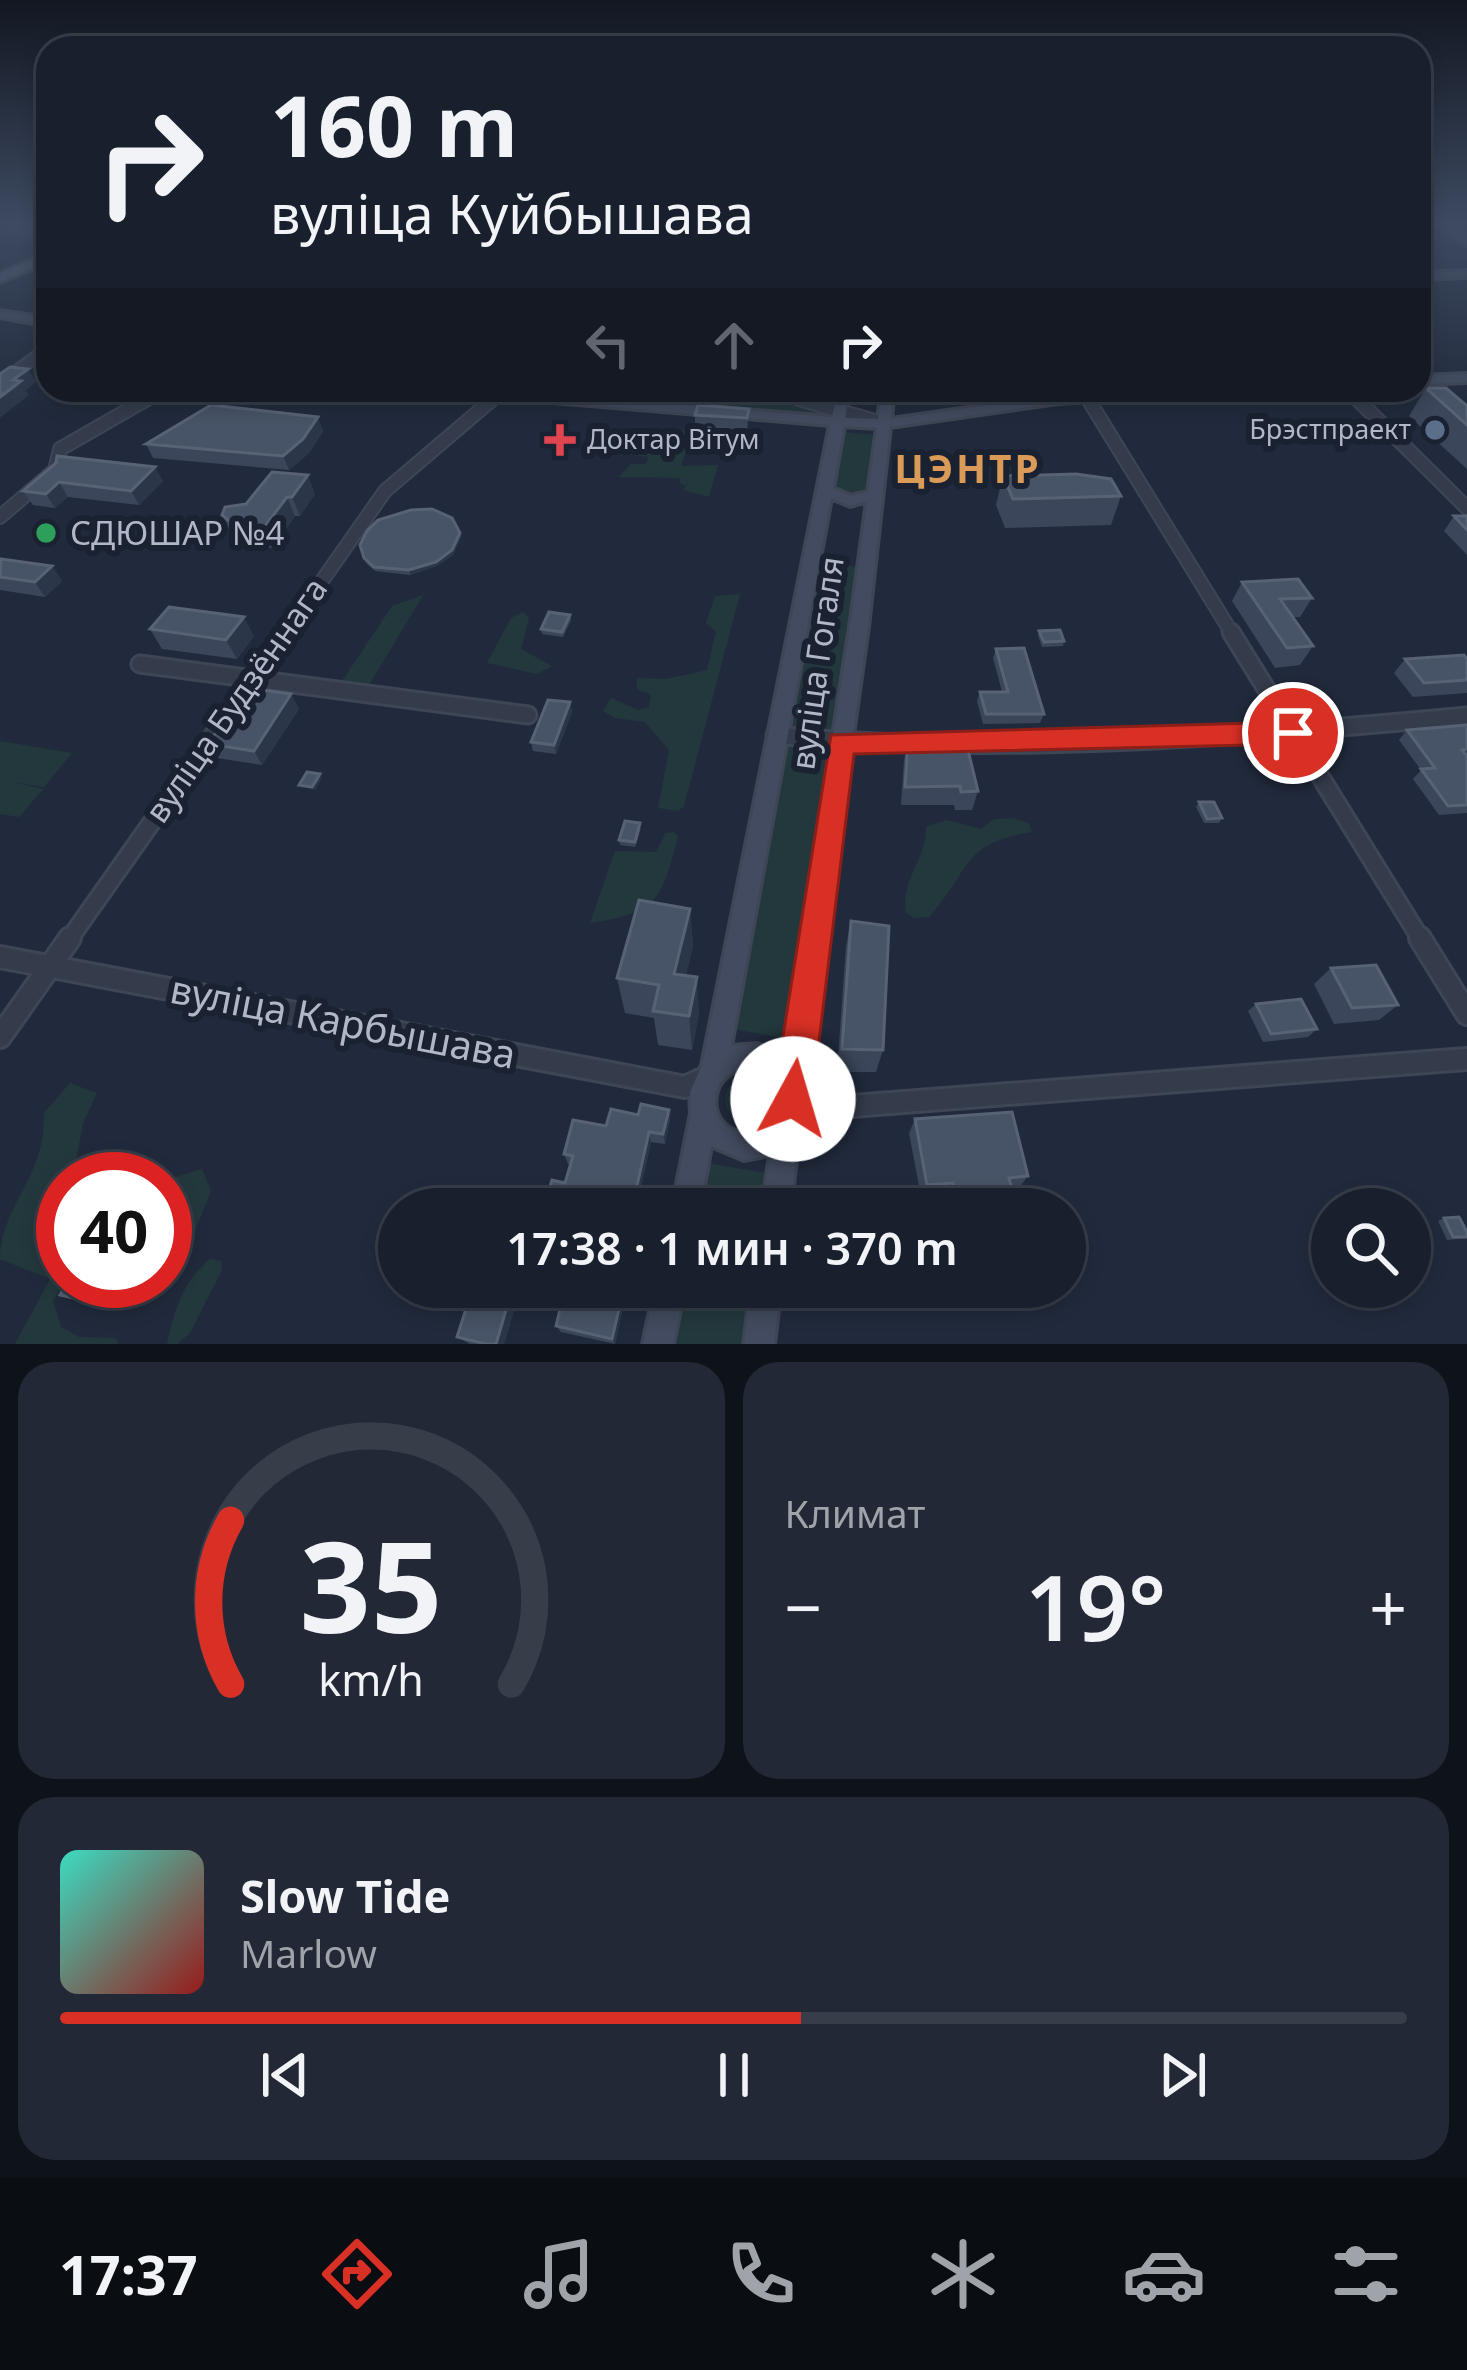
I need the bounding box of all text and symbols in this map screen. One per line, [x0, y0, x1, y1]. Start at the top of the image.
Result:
text: 160 m [270, 67, 518, 182]
icon: right [72, 84, 228, 240]
text: вуліца Куйбышава [270, 176, 754, 250]
icon: left [575, 312, 641, 378]
icon: ahead [701, 312, 767, 378]
icon: right [827, 312, 893, 378]
place label: Брэстпраект [1249, 410, 1411, 447]
marker: Брэстпраект [1422, 417, 1448, 443]
place label: Доктар Вітум [587, 420, 760, 457]
marker: Доктар Вітум [544, 424, 576, 456]
district label: ЦЭНТР [894, 441, 1042, 494]
place label: СДЮШАР №4 [70, 510, 285, 555]
marker: СДЮШАР №4 [33, 520, 59, 546]
street label: вуліца Гогаля [779, 553, 854, 772]
street label: вуліца Будзённага [134, 568, 337, 831]
pin [1242, 682, 1344, 784]
icon: arrive [1260, 700, 1326, 766]
street label: вуліца Карбышава [166, 961, 520, 1080]
position arrow [730, 1036, 856, 1162]
speed limit sign: 40 [36, 1152, 192, 1308]
map controls [1311, 1188, 1431, 1308]
button: search [1311, 1188, 1431, 1308]
text: 17:38 · 1 мин · 370 m [506, 1217, 958, 1278]
text: Климат [785, 1486, 925, 1539]
text: 35 [300, 1500, 443, 1670]
text: 19° [1025, 1545, 1166, 1667]
text: − [785, 1561, 822, 1651]
text: + [1369, 1561, 1407, 1651]
text: km/h [319, 1649, 424, 1708]
text: Slow Tide [240, 1865, 450, 1926]
text: Marlow [240, 1926, 377, 1979]
icon: previous [252, 2042, 318, 2108]
icon: pause [701, 2042, 767, 2108]
icon: next [1150, 2042, 1216, 2108]
icon: directions [315, 2232, 399, 2316]
icon: music [517, 2232, 601, 2316]
icon: phone [719, 2232, 803, 2316]
icon: climate [921, 2232, 1005, 2316]
icon: car [1122, 2232, 1206, 2316]
icon: filters [1324, 2232, 1408, 2316]
text: 17:37 [59, 2237, 198, 2311]

